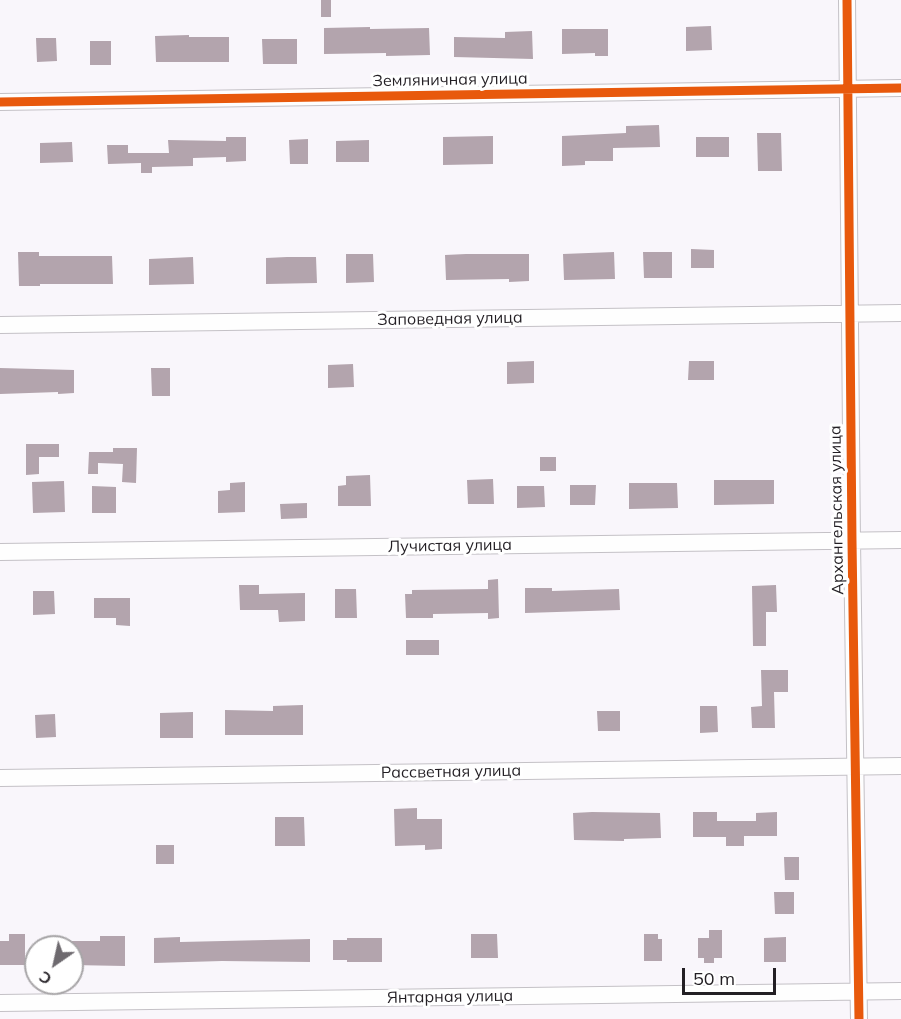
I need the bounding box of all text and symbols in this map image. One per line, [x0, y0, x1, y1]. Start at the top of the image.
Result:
street label: Земляничная улица [372, 69, 528, 91]
street label: Заповедная улица [377, 308, 523, 330]
street label: Архангельская улица [826, 425, 848, 595]
street label: Лучистая улица [388, 535, 512, 557]
street label: Рассветная улица [381, 761, 521, 783]
north arrow [24, 935, 84, 995]
scale bar [685, 956, 780, 994]
text: С [35, 967, 55, 990]
text: 50 m [693, 967, 735, 990]
street label: Янтарная улица [387, 986, 513, 1008]

